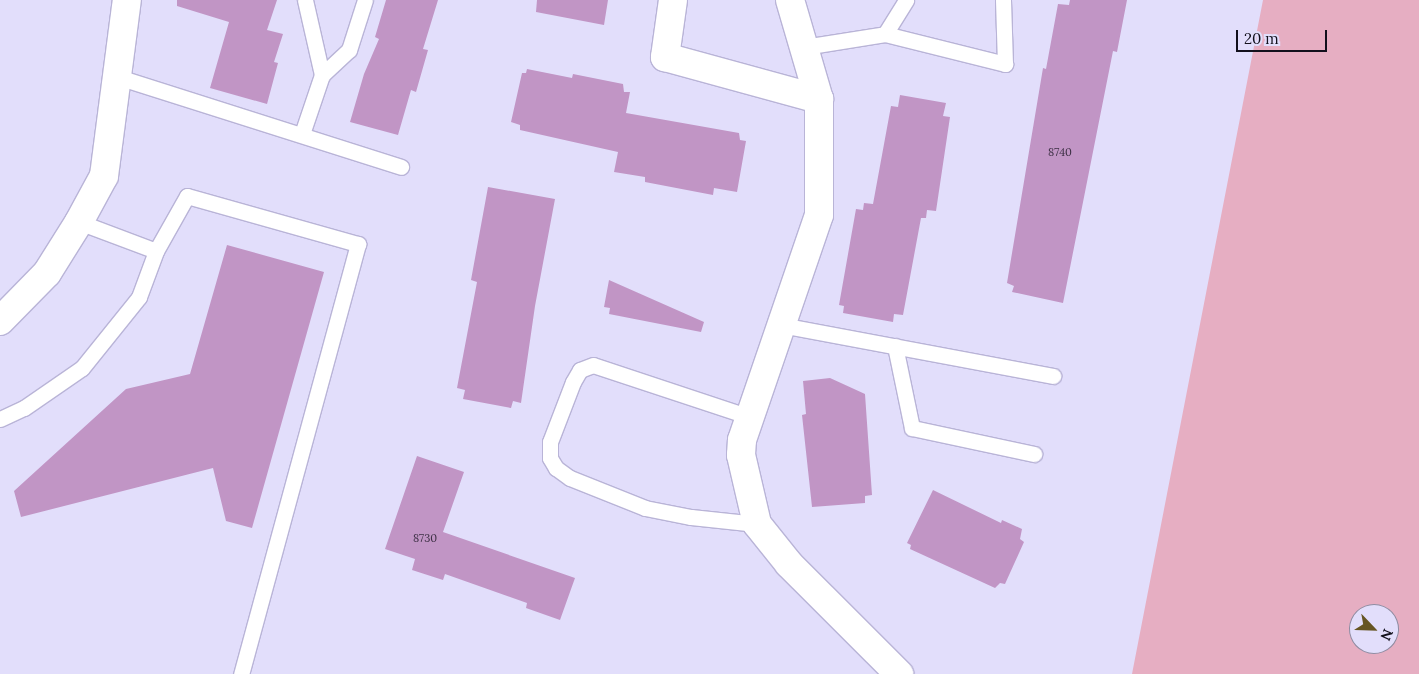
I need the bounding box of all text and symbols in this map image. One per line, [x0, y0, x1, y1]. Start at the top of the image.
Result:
scale bar [1239, 20, 1330, 52]
text: 20 m [1244, 29, 1279, 48]
house number: 8740 [1048, 145, 1072, 159]
house number: 8730 [413, 531, 437, 545]
north arrow [1349, 604, 1399, 654]
text: N [1376, 626, 1397, 643]

